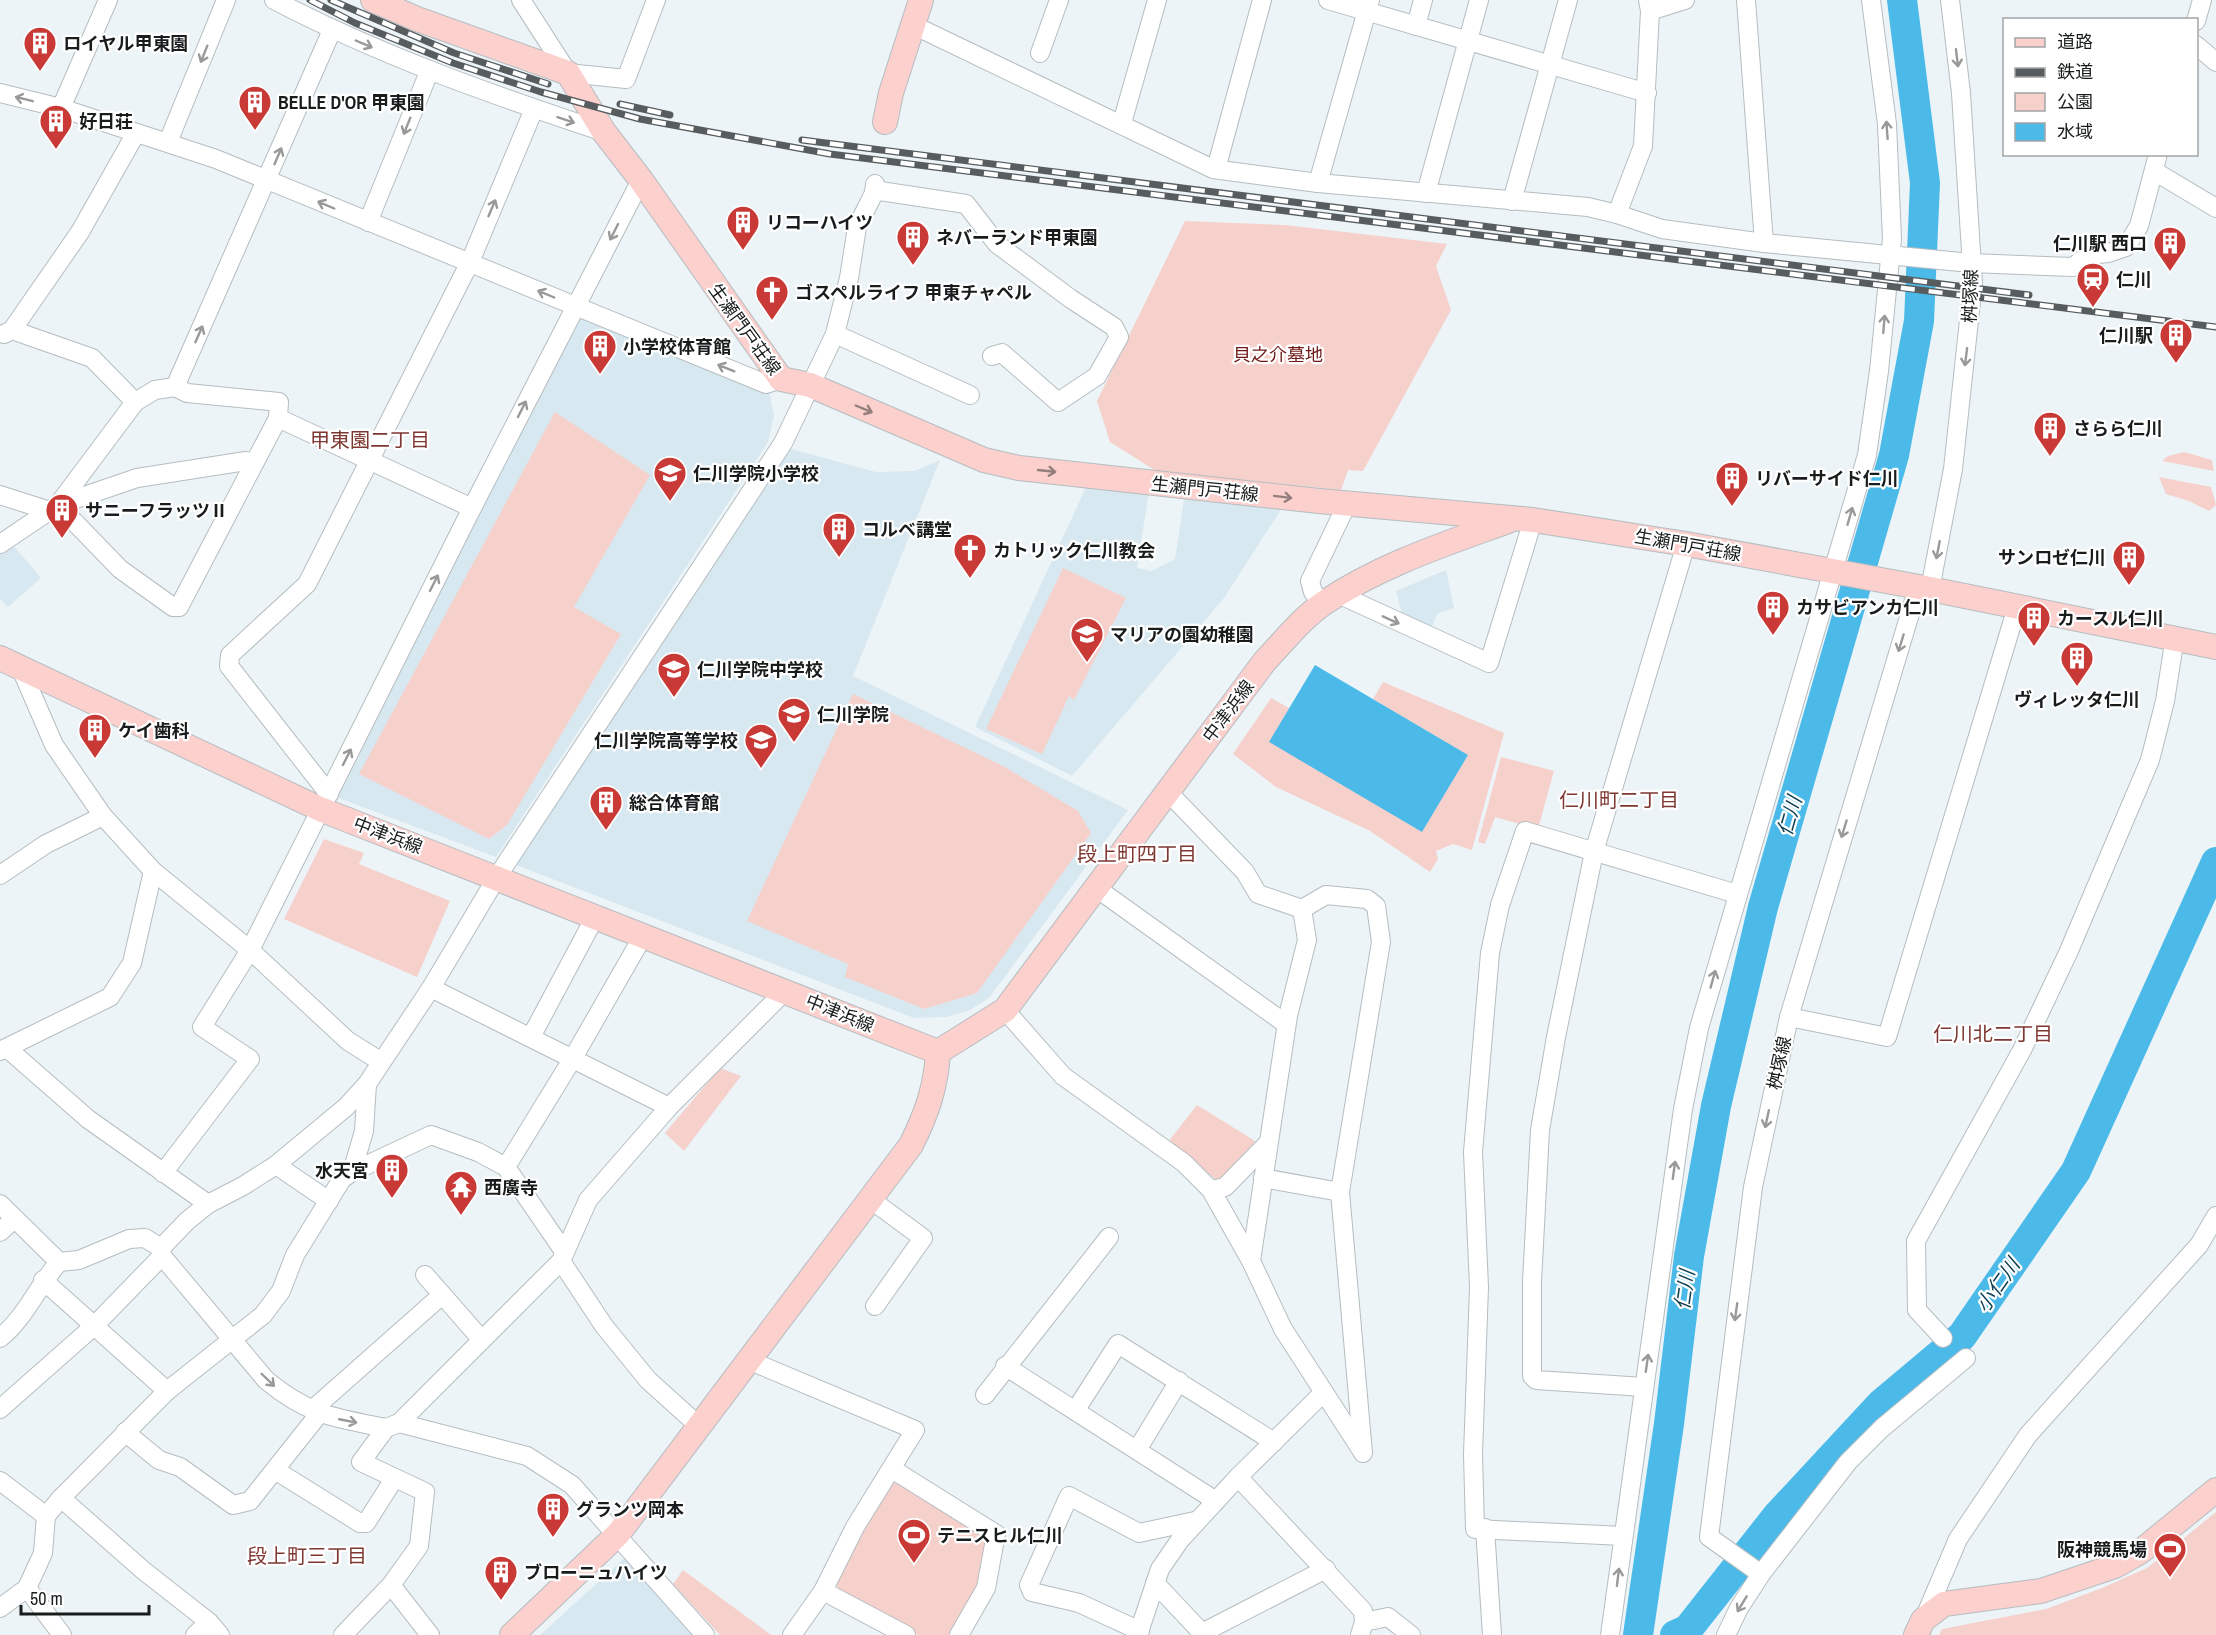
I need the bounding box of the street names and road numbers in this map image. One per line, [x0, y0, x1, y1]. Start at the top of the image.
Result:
street label: 桝塚線 [1957, 269, 1983, 323]
street label: 生瀬門戸荘線 [703, 278, 787, 380]
street label: 生瀬門戸荘線 [1150, 471, 1260, 507]
street label: 生瀬門戸荘線 [1633, 523, 1743, 567]
street label: 中津浜線 [1196, 675, 1260, 747]
street label: 中津浜線 [350, 810, 426, 860]
street label: 中津浜線 [802, 988, 878, 1038]
street label: 桝塚線 [1761, 1034, 1797, 1092]

